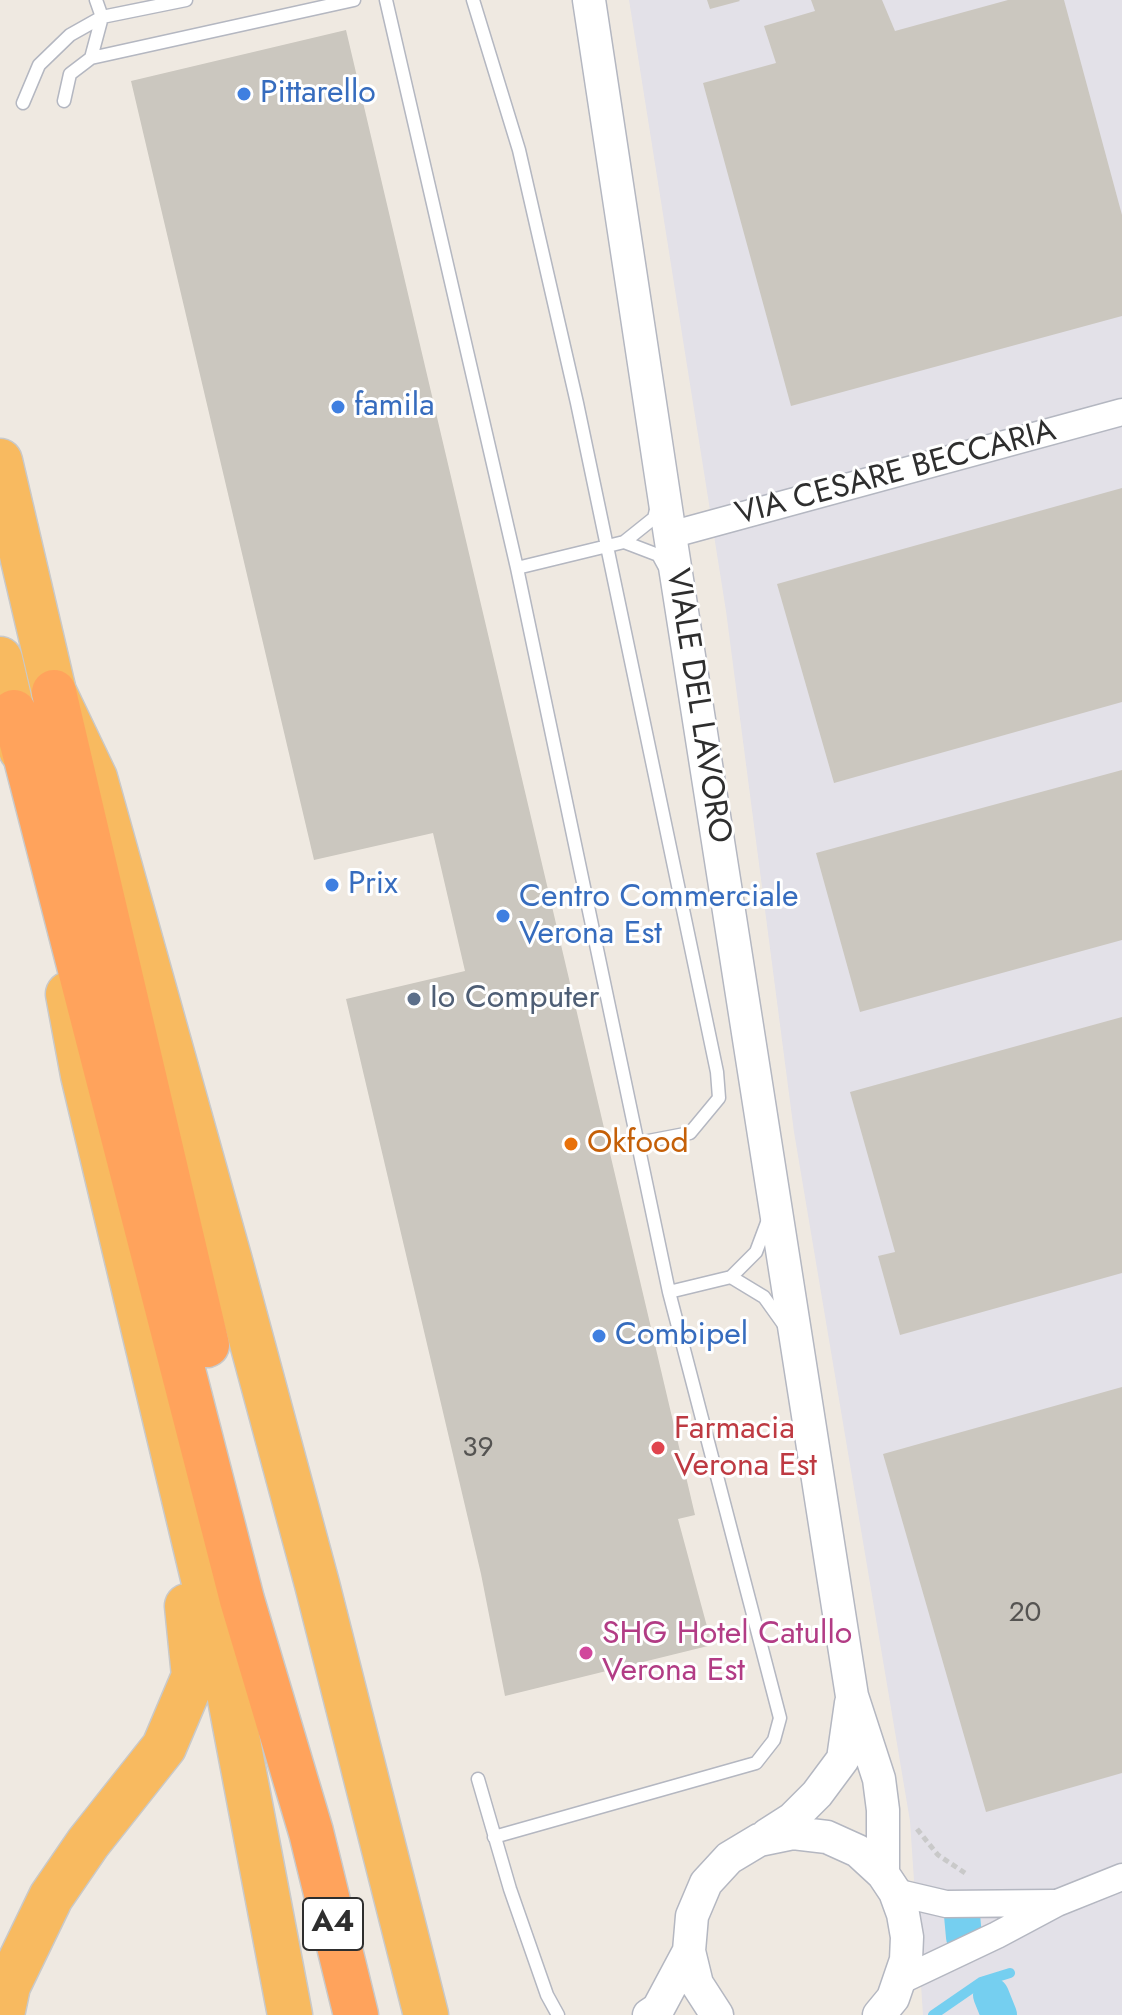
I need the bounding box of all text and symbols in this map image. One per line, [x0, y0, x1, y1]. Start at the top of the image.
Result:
place label: Pittarello [260, 75, 376, 113]
marker: Pittarello [235, 85, 253, 103]
place label: famila [354, 388, 435, 426]
marker: famila [329, 398, 347, 416]
street label: VIA CESARE BECCARIA [732, 413, 1060, 535]
street label: VIALE DEL LAVORO [656, 566, 738, 846]
place label: Prix [348, 866, 398, 904]
marker: Prix [323, 876, 341, 894]
place label: Centro Commerciale Verona Est [519, 879, 799, 954]
marker: Centro Commerciale Verona Est [494, 907, 512, 925]
place label: Io Computer [430, 980, 599, 1018]
marker: Io Computer [405, 990, 423, 1008]
place label: Okfood [587, 1125, 689, 1163]
marker: Okfood [562, 1135, 580, 1153]
place label: Combipel [615, 1317, 748, 1355]
marker: Combipel [590, 1327, 608, 1345]
place label: Farmacia Verona Est [674, 1411, 817, 1486]
house number: 39 [462, 1432, 494, 1466]
marker: Farmacia Verona Est [649, 1439, 667, 1457]
house number: 20 [1009, 1597, 1041, 1631]
place label: SHG Hotel Catullo Verona Est [602, 1616, 852, 1691]
marker: SHG Hotel Catullo Verona Est [577, 1644, 595, 1662]
road number: A4 [303, 1898, 363, 1950]

